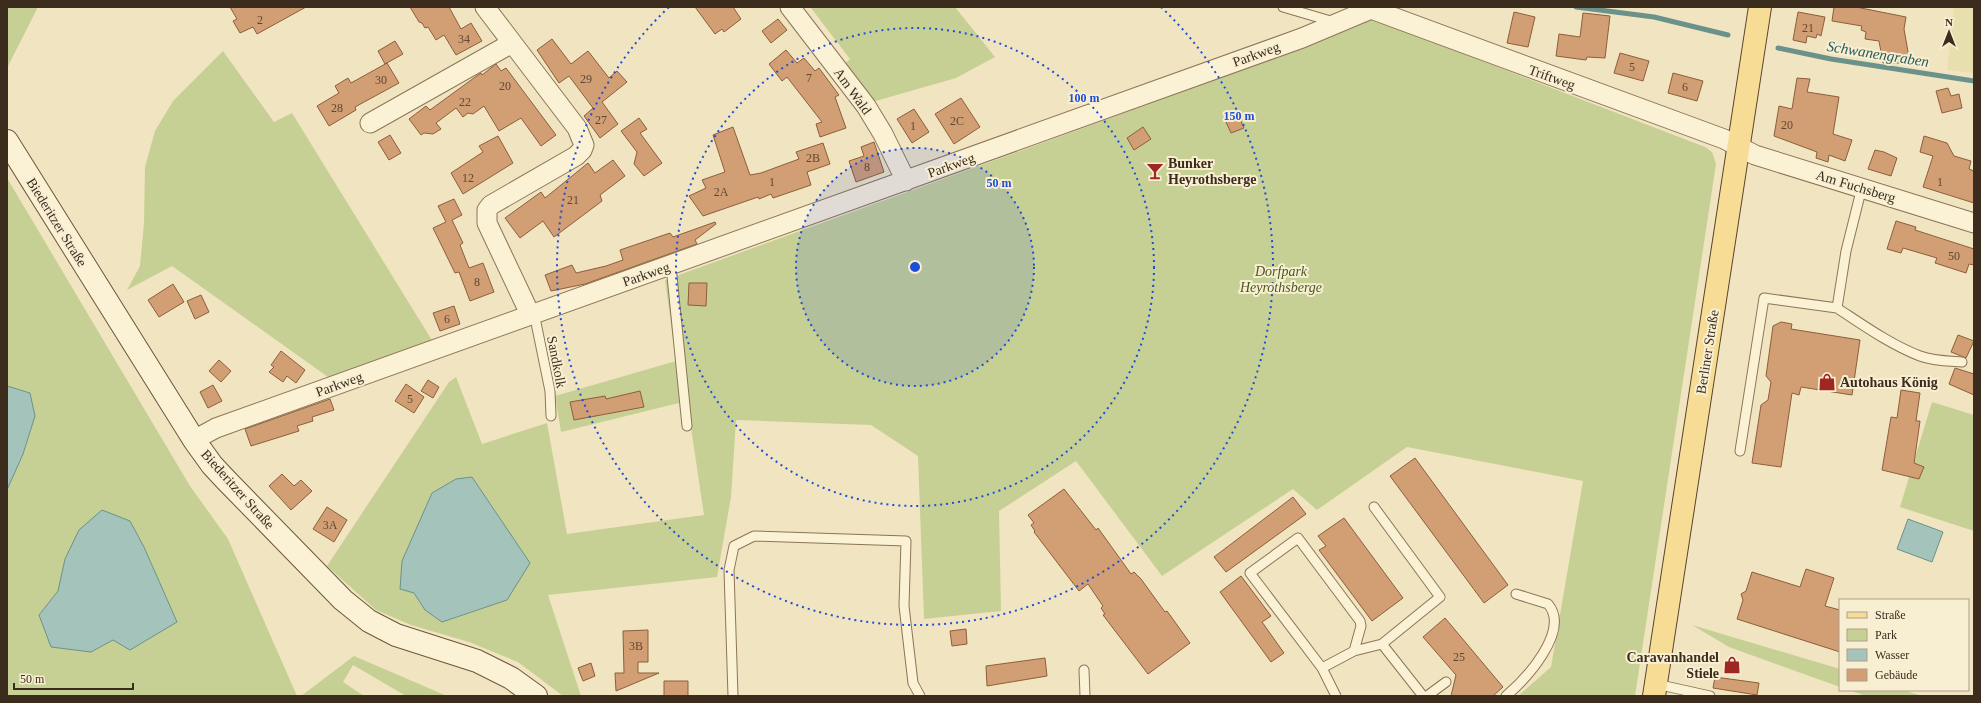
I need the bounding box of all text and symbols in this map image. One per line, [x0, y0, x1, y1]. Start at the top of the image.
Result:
north arrow [1929, 12, 1969, 52]
house number: 2 [257, 13, 263, 27]
text: N [1945, 16, 1953, 28]
house number: 21 [1802, 21, 1814, 35]
house number: 34 [458, 32, 470, 46]
water label: Schwanengraben [1826, 38, 1930, 70]
street label: Parkweg [1231, 39, 1282, 70]
house number: 5 [1629, 60, 1635, 74]
street label: Triftweg [1526, 62, 1577, 93]
street label: Am Wald [831, 65, 874, 117]
house number: 7 [806, 71, 812, 85]
house number: 29 [580, 72, 592, 86]
house number: 30 [375, 73, 387, 87]
house number: 20 [499, 79, 511, 93]
house number: 6 [1682, 80, 1688, 94]
text: 100 m [1069, 91, 1100, 105]
house number: 22 [459, 95, 471, 109]
house number: 28 [331, 101, 343, 115]
text: 150 m [1224, 109, 1255, 123]
house number: 27 [595, 113, 607, 127]
house number: 2C [950, 114, 964, 128]
house number: 20 [1781, 118, 1793, 132]
house number: 1 [910, 119, 916, 133]
street label: Parkweg [926, 150, 977, 181]
house number: 2B [806, 151, 820, 165]
place label: Bunker Heyrothsberge [1168, 156, 1256, 187]
house number: 8 [864, 160, 870, 174]
bar icon: Bunker Heyrothsberge [1145, 161, 1165, 181]
street label: Am Fuchsberg [1814, 167, 1898, 206]
house number: 12 [462, 171, 474, 185]
street label: Biederitzer Straße [23, 175, 90, 269]
house number: 1 [769, 175, 775, 189]
house number: 1 [1937, 175, 1943, 189]
text: 50 m [987, 176, 1012, 190]
house number: 2A [714, 185, 729, 199]
house number: 21 [567, 193, 579, 207]
house number: 50 [1948, 249, 1960, 263]
street label: Parkweg [621, 259, 672, 290]
centre of rings [908, 260, 922, 274]
park label: Dorfpark Heyrothsberge [1239, 264, 1322, 295]
house number: 8 [474, 275, 480, 289]
street label: Berliner Straße [1693, 309, 1722, 395]
house number: 6 [444, 312, 450, 326]
street label: Sandkolk [544, 335, 569, 389]
street label: Parkweg [314, 369, 365, 400]
shop icon: Autohaus König [1817, 372, 1837, 392]
place label: Autohaus König [1840, 375, 1938, 390]
house number: 5 [407, 392, 413, 406]
street label: Biederitzer Straße [198, 447, 277, 532]
house number: 3A [323, 518, 338, 532]
legend [1839, 599, 1969, 691]
text: Straße [1875, 608, 1906, 622]
text: Park [1875, 628, 1897, 642]
house number: 3B [629, 639, 643, 653]
text: Wasser [1875, 648, 1909, 662]
house number: 25 [1453, 650, 1465, 664]
place label: Caravanhandel Stiele [1626, 650, 1719, 681]
shop icon: Caravanhandel Stiele [1722, 655, 1742, 675]
scale bar [14, 665, 133, 691]
text: Gebäude [1875, 668, 1918, 682]
text: 50 m [20, 672, 45, 686]

